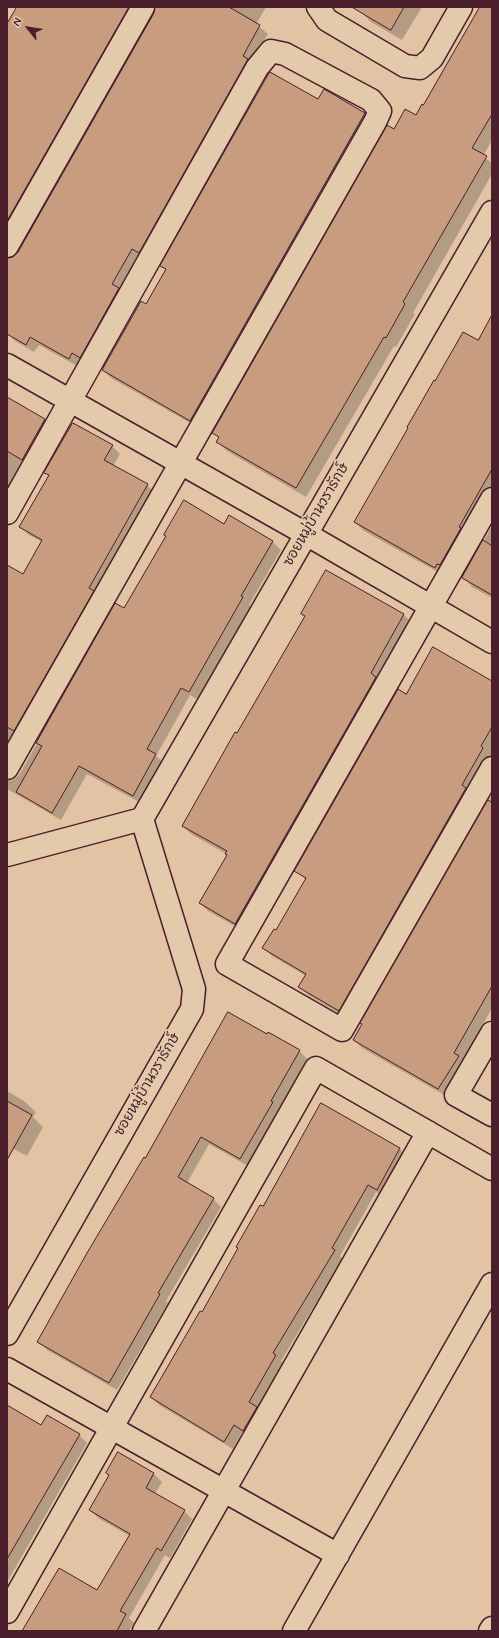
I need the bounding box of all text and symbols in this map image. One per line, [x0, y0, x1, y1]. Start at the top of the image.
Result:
north arrow [8, 8, 48, 48]
text: N [10, 15, 25, 29]
street label: ซอยหมู่บ้านวรารักษ์ [281, 460, 353, 570]
street label: ซอยหมู่บ้านวรารักษ์ [112, 1030, 184, 1140]

